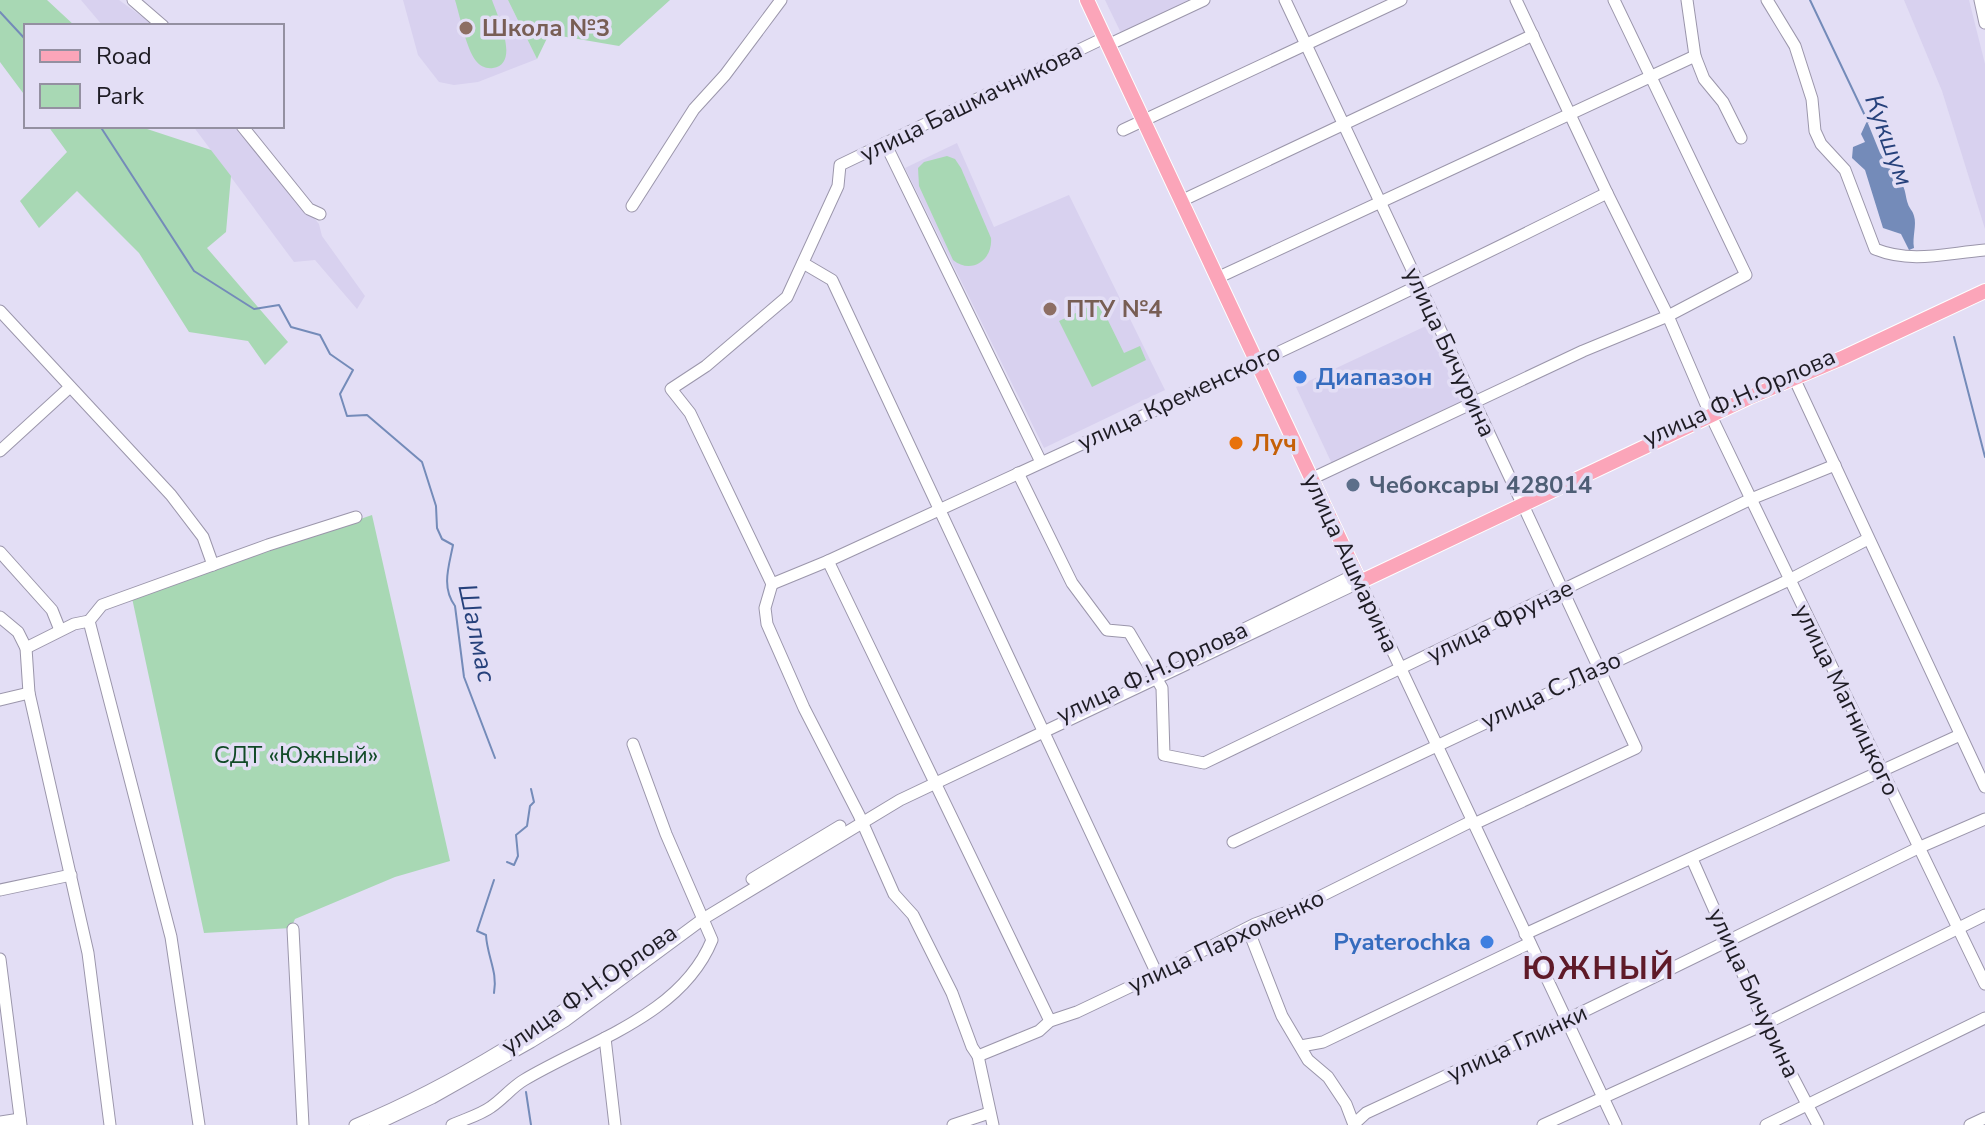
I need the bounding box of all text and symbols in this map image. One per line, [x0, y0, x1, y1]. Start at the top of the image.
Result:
place label: Школа №3 [482, 12, 610, 44]
marker: Школа №3 [457, 19, 475, 37]
legend [24, 24, 284, 128]
street label: улица Башмачникова [855, 34, 1087, 170]
text: Road [96, 40, 152, 72]
text: Park [96, 80, 145, 112]
water label: Кукшум [1856, 89, 1922, 191]
street label: улица Бичурина [1397, 262, 1503, 442]
place label: ПТУ №4 [1066, 293, 1163, 325]
marker: ПТУ №4 [1041, 300, 1059, 318]
street label: улица Кременского [1072, 336, 1286, 458]
street label: улица Ф.Н.Орлова [1638, 340, 1840, 454]
place label: Диапазон [1316, 361, 1432, 393]
marker: Диапазон [1291, 368, 1309, 386]
place label: Луч [1252, 427, 1297, 459]
marker: Луч [1227, 434, 1245, 452]
street label: улица Ашмарина [1296, 468, 1406, 658]
place label: Чебоксары 428014 [1369, 469, 1592, 501]
marker: Чебоксары 428014 [1344, 476, 1362, 494]
street label: улица Фрунзе [1422, 572, 1578, 670]
water label: Шалмас [450, 581, 505, 686]
street label: улица Магницкого [1787, 599, 1907, 801]
street label: улица Ф.Н.Орлова [1051, 614, 1253, 730]
street label: улица С.Лазо [1476, 644, 1626, 736]
park label: СДТ «Южный» [214, 739, 378, 771]
street label: улица Пархоменко [1122, 881, 1330, 1001]
street label: улица Бичурина [1701, 903, 1807, 1083]
street label: улица Ф.Н.Орлова [495, 916, 683, 1062]
place label: Pyaterochka [1333, 926, 1471, 958]
marker: Pyaterochka [1478, 933, 1496, 951]
district label: ЮЖНЫЙ [1522, 947, 1676, 990]
street label: улица Глинки [1442, 997, 1592, 1089]

